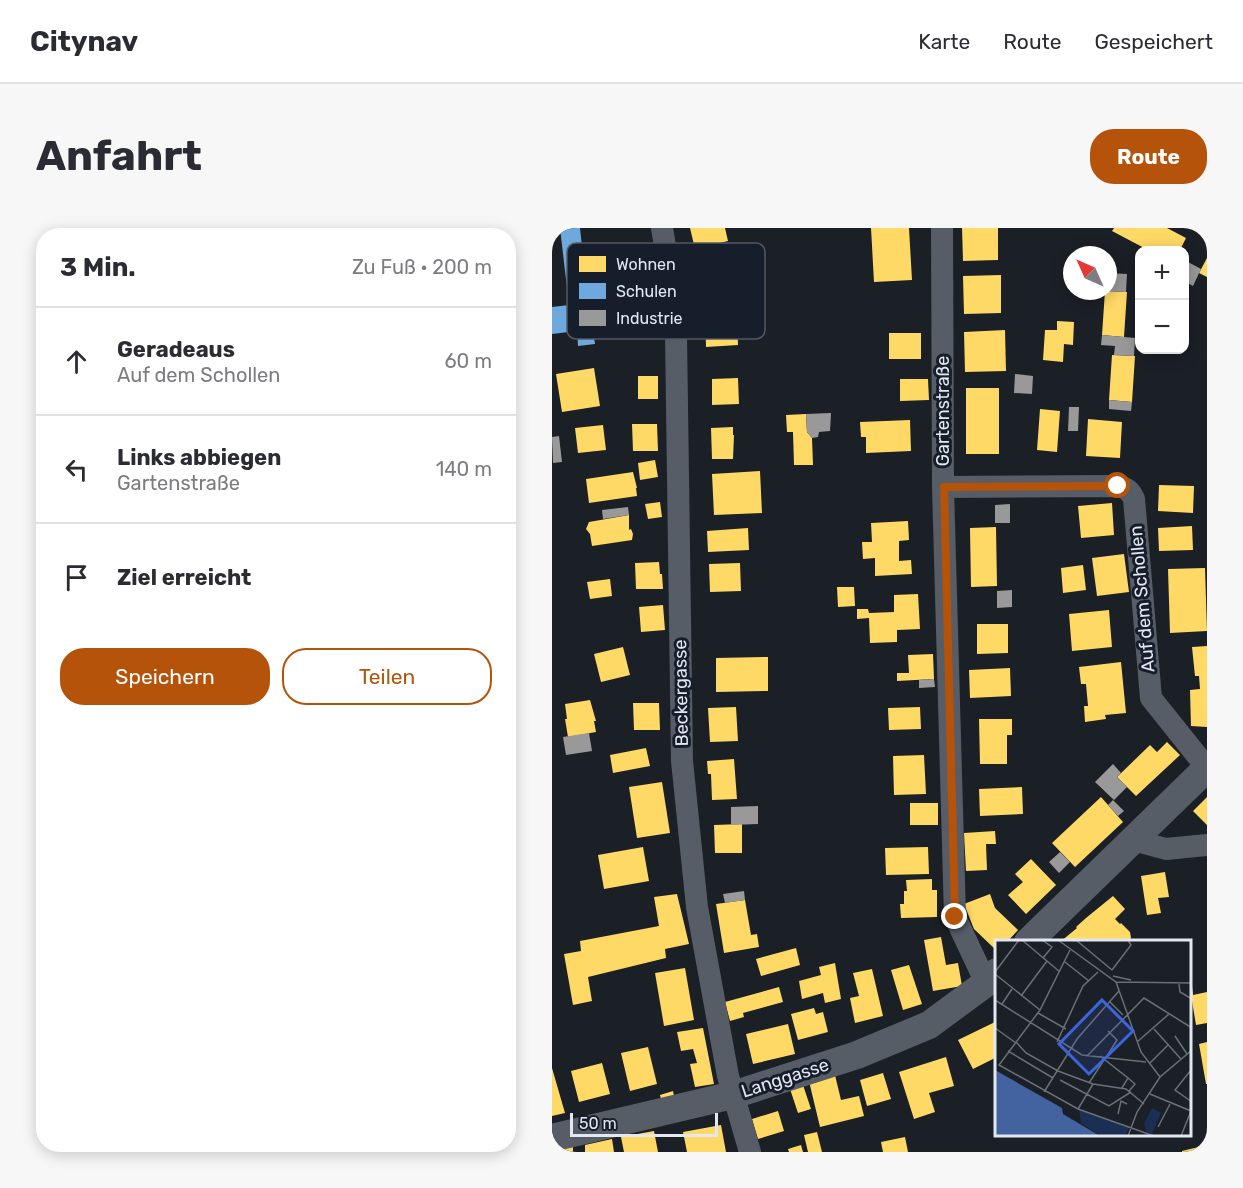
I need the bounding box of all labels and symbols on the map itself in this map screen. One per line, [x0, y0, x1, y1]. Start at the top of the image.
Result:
legend [567, 243, 765, 339]
north arrow [1063, 246, 1117, 300]
text: Wohnen [616, 255, 676, 274]
text: Schulen [616, 282, 677, 301]
text: Industrie [616, 309, 683, 328]
street label: Gartenstraße [932, 356, 954, 466]
route start [1104, 472, 1130, 498]
street label: Auf dem Schollen [1125, 525, 1159, 673]
street label: Beckergasse [669, 639, 693, 747]
route end [941, 903, 967, 929]
inset map [995, 940, 1192, 1137]
street label: Langgasse [738, 1053, 832, 1103]
scale bar [570, 1110, 718, 1138]

